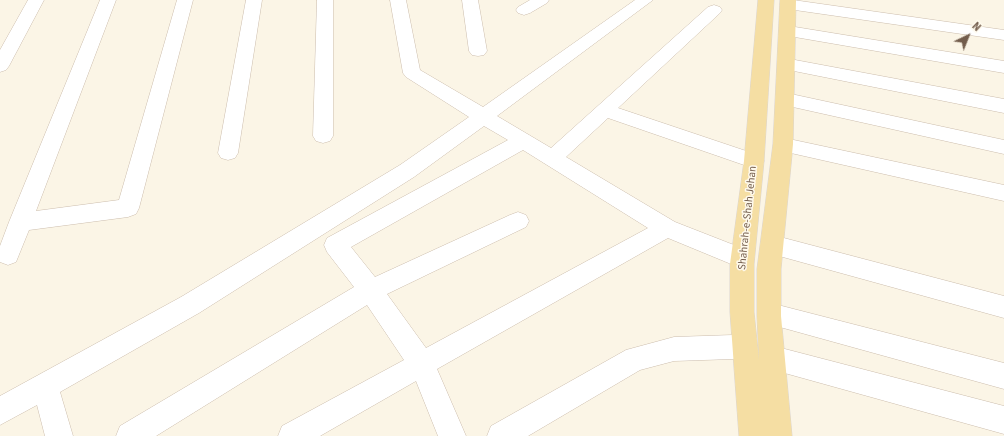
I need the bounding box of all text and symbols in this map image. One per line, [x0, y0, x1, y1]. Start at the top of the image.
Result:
north arrow [948, 16, 988, 56]
text: N [969, 19, 984, 35]
street label: Shahrah-e-Shah Jehan [736, 165, 760, 271]

